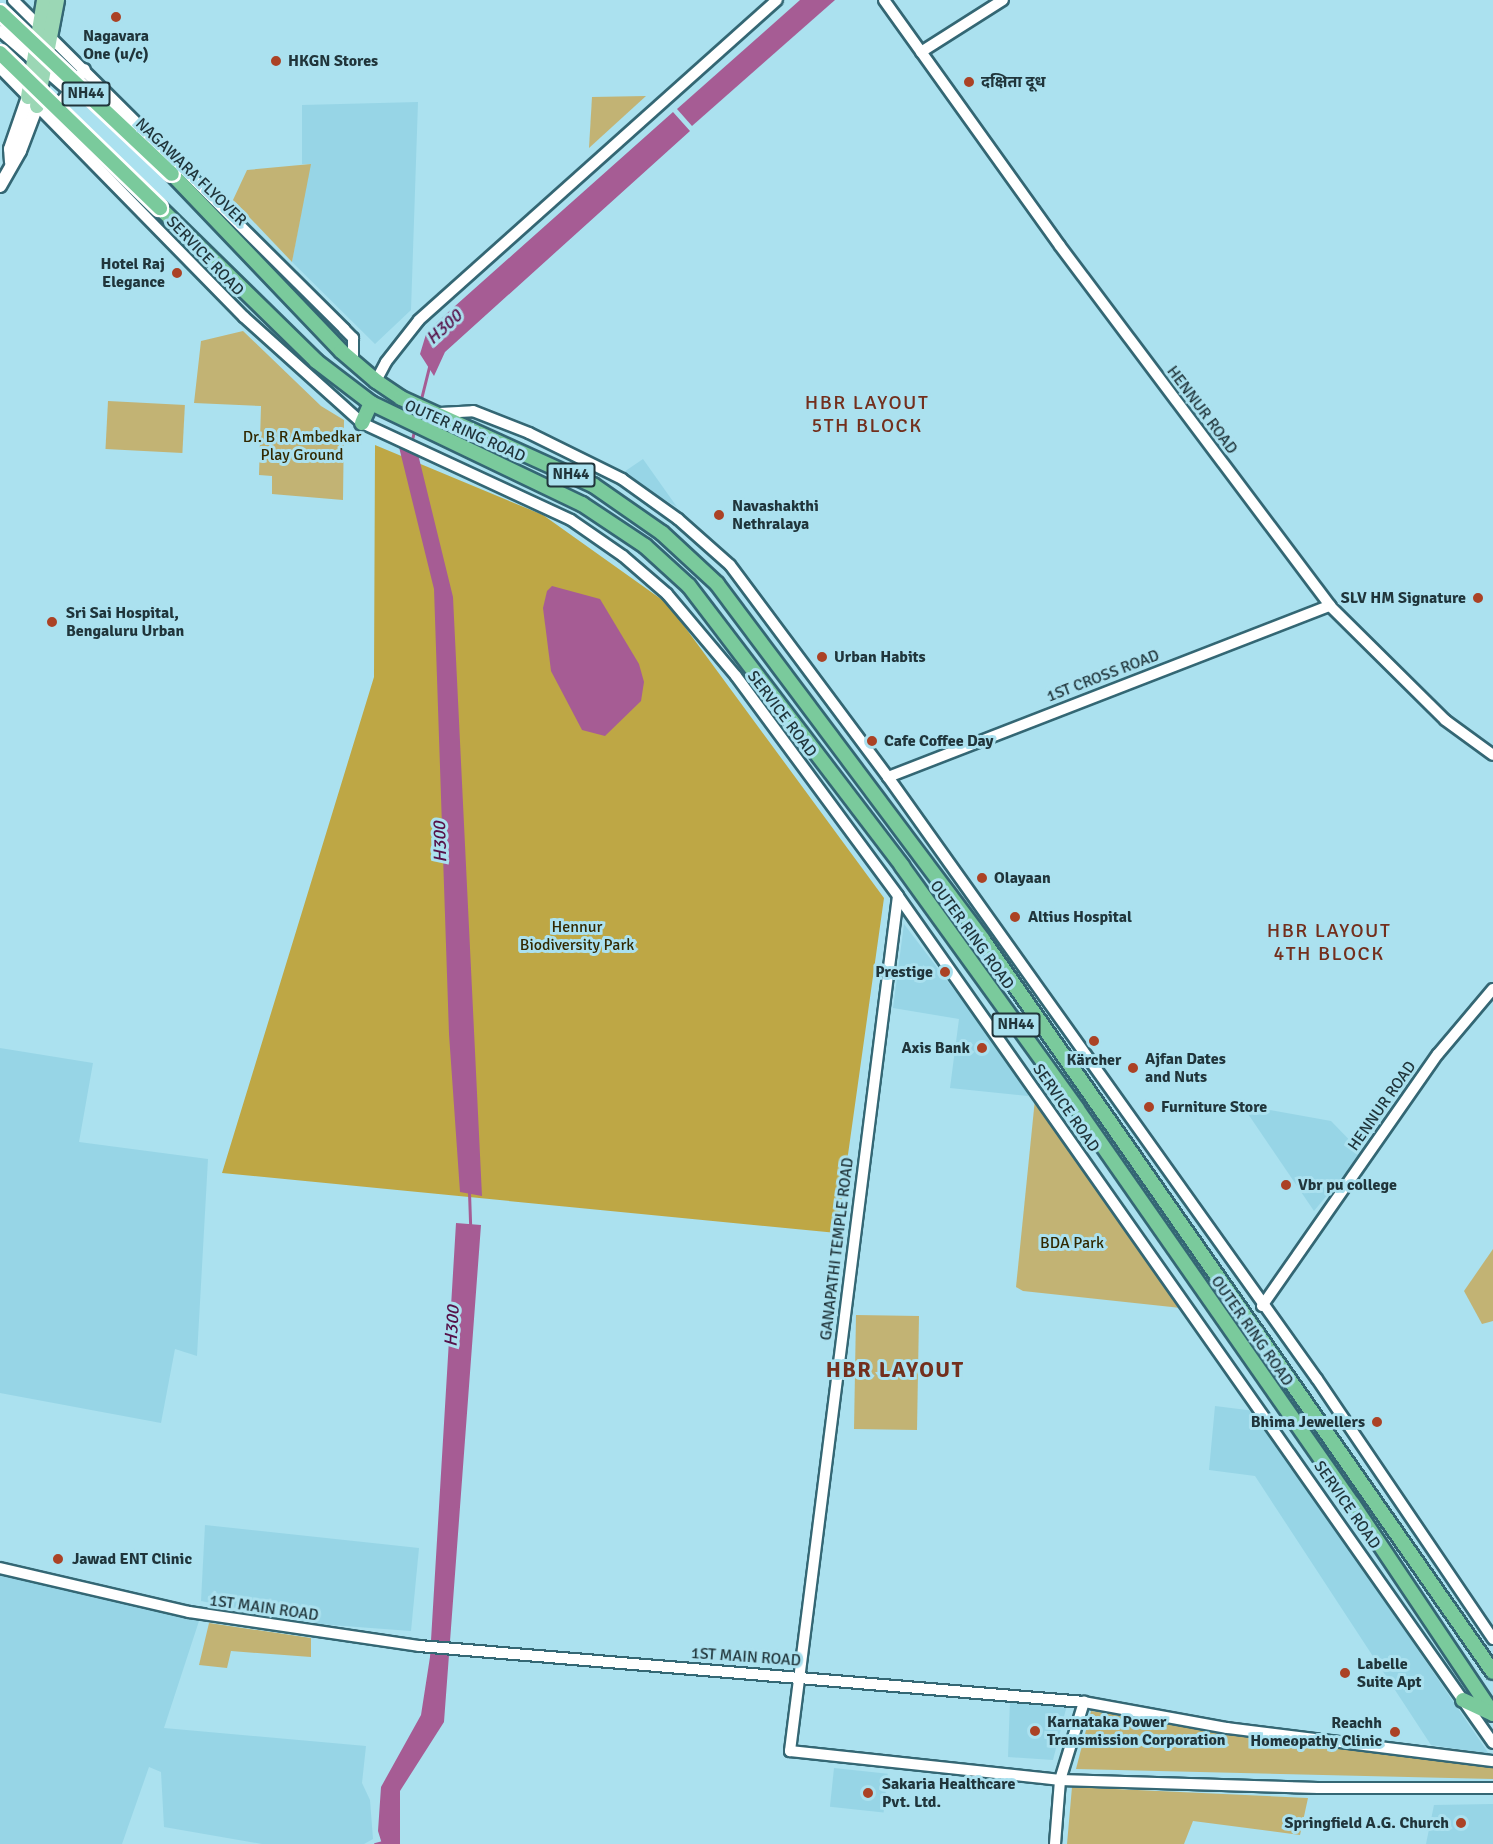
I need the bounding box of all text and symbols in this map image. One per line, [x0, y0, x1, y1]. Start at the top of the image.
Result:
marker: Nagavara One (u/c) [109, 10, 123, 24]
place label: Nagavara One (u/c) [83, 26, 149, 64]
place label: HKGN Stores [288, 51, 378, 71]
marker: HKGN Stores [269, 54, 283, 68]
place label: दक्षिता दूध [981, 72, 1046, 92]
marker: दक्षिता दूध [962, 75, 976, 89]
road number: NH44 [60, 82, 112, 106]
street label: NAGAWARA FLYOVER [131, 114, 251, 230]
street label: SERVICE ROAD [162, 212, 248, 300]
place label: Hotel Raj Elegance [100, 254, 165, 292]
marker: Hotel Raj Elegance [170, 266, 184, 280]
water label: H300 [422, 305, 466, 349]
street label: HENNUR ROAD [1163, 362, 1241, 458]
district label: HBR LAYOUT 5TH BLOCK [805, 390, 929, 437]
street label: OUTER RING ROAD [402, 396, 528, 466]
park label: Dr. B R Ambedkar Play Ground [243, 427, 361, 465]
road number: NH44 [546, 463, 596, 487]
place label: Navashakthi Nethralaya [732, 496, 819, 534]
marker: Navashakthi Nethralaya [710, 506, 728, 524]
place label: SLV HM Signature [1341, 588, 1466, 608]
marker: SLV HM Signature [1471, 591, 1485, 605]
place label: Sri Sai Hospital, Bengaluru Urban [66, 603, 184, 641]
marker: Sri Sai Hospital, Bengaluru Urban [43, 613, 61, 631]
street label: 1ST CROSS ROAD [1044, 646, 1162, 706]
place label: Urban Habits [834, 647, 926, 667]
marker: Urban Habits [815, 650, 829, 664]
street label: SERVICE ROAD [743, 667, 821, 761]
place label: Cafe Coffee Day [884, 731, 994, 751]
marker: Cafe Coffee Day [865, 734, 879, 748]
water label: H300 [428, 821, 452, 863]
place label: Olayaan [994, 868, 1051, 888]
marker: Olayaan [975, 871, 989, 885]
street label: OUTER RING ROAD [926, 877, 1018, 993]
place label: Altius Hospital [1028, 907, 1132, 927]
marker: Altius Hospital [1006, 908, 1024, 926]
park label: Hennur Biodiversity Park [520, 917, 634, 955]
district label: HBR LAYOUT 4TH BLOCK [1267, 918, 1391, 965]
place label: Prestige [875, 962, 933, 982]
marker: Prestige [938, 965, 952, 979]
road number: NH44 [990, 1013, 1042, 1037]
marker: Kärcher [1087, 1034, 1101, 1048]
place label: Axis Bank [901, 1038, 970, 1058]
marker: Axis Bank [975, 1041, 989, 1055]
place label: Ajfan Dates and Nuts [1145, 1049, 1226, 1087]
place label: Kärcher [1067, 1050, 1121, 1070]
street label: HENNUR ROAD [1344, 1057, 1420, 1155]
street label: SERVICE ROAD [1029, 1060, 1103, 1156]
marker: Ajfan Dates and Nuts [1126, 1061, 1140, 1075]
place label: Furniture Store [1161, 1097, 1267, 1117]
marker: Furniture Store [1142, 1100, 1156, 1114]
street label: GANAPATHI TEMPLE ROAD [816, 1156, 858, 1342]
place label: Vbr pu college [1298, 1175, 1397, 1195]
marker: Vbr pu college [1279, 1178, 1293, 1192]
park label: BDA Park [1040, 1233, 1104, 1253]
street label: OUTER RING ROAD [1207, 1272, 1297, 1390]
water label: H300 [440, 1305, 464, 1347]
district label: HBR LAYOUT [826, 1357, 964, 1383]
place label: Bhima Jewellers [1251, 1412, 1365, 1432]
marker: Bhima Jewellers [1370, 1415, 1384, 1429]
street label: SERVICE ROAD [1310, 1457, 1384, 1553]
place label: Jawad ENT Clinic [72, 1549, 192, 1569]
marker: Jawad ENT Clinic [49, 1550, 67, 1568]
street label: 1ST MAIN ROAD [208, 1591, 320, 1625]
street label: 1ST MAIN ROAD [690, 1644, 802, 1670]
place label: Labelle Suite Apt [1357, 1654, 1422, 1692]
marker: Labelle Suite Apt [1338, 1666, 1352, 1680]
place label: Karnataka Power Transmission Corporation [1047, 1712, 1226, 1750]
place label: Reachh Homeopathy Clinic [1250, 1713, 1382, 1751]
marker: Reachh Homeopathy Clinic [1386, 1723, 1404, 1741]
marker: Karnataka Power Transmission Corporation [1028, 1724, 1042, 1738]
place label: Sakaria Healthcare Pvt. Ltd. [882, 1774, 1015, 1812]
marker: Sakaria Healthcare Pvt. Ltd. [859, 1784, 877, 1802]
place label: Springfield A.G. Church [1285, 1813, 1449, 1833]
marker: Springfield A.G. Church [1454, 1816, 1468, 1830]

